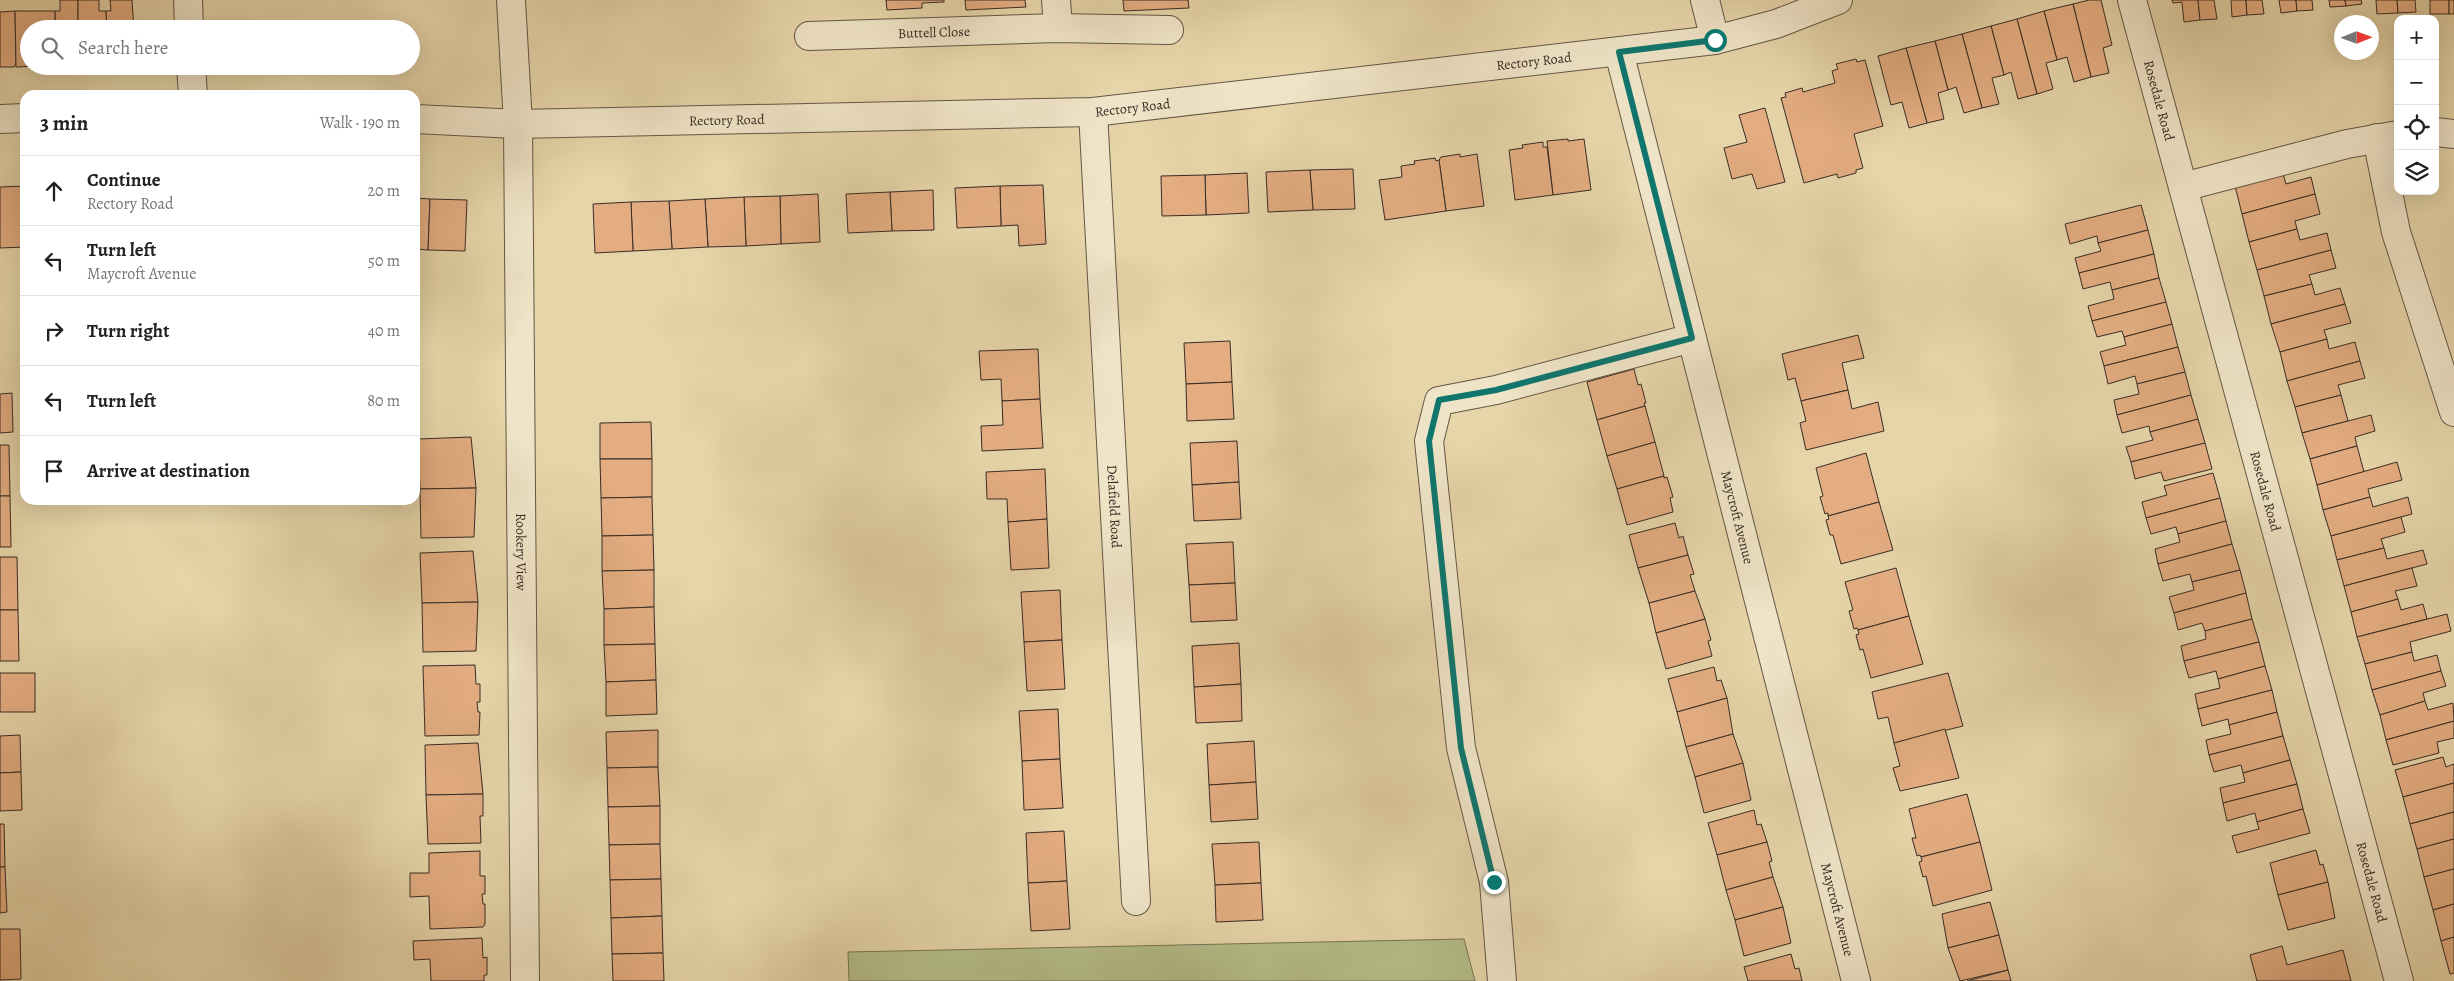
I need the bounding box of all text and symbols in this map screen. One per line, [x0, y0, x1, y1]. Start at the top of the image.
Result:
north arrow [2334, 15, 2379, 60]
map controls [2394, 15, 2439, 195]
button: + [2394, 15, 2439, 60]
search box [20, 20, 420, 75]
street label: Buttell Close [898, 21, 970, 43]
route start [1704, 29, 1727, 52]
icon: search [38, 34, 66, 62]
text: Search here [78, 35, 168, 61]
street label: Rectory Road [1495, 47, 1573, 75]
street label: Rosedale Road [2139, 58, 2179, 143]
button: − [2394, 60, 2439, 105]
street label: Rectory Road [1094, 94, 1172, 121]
button: locate [2394, 105, 2439, 150]
text: 3 min [40, 109, 88, 137]
street label: Rectory Road [689, 109, 765, 130]
text: Walk · 190 m [320, 112, 400, 134]
button: layers [2394, 150, 2439, 195]
text: Continue [87, 167, 161, 193]
icon: ahead [40, 177, 68, 205]
text: 20 m [367, 180, 400, 202]
text: Rectory Road [87, 193, 173, 215]
text: Turn left [87, 237, 156, 263]
icon: left [40, 247, 68, 275]
text: 50 m [368, 250, 400, 272]
text: Maycroft Avenue [87, 263, 196, 285]
icon: right [40, 317, 68, 345]
text: Turn right [87, 318, 169, 344]
text: 40 m [368, 320, 400, 342]
icon: left [40, 387, 68, 415]
text: Turn left [87, 388, 156, 414]
text: 80 m [367, 390, 400, 412]
street label: Rosedale Road [2246, 449, 2286, 534]
icon: arrive [40, 457, 68, 485]
text: Arrive at destination [87, 458, 250, 484]
street label: Delafield Road [1103, 464, 1126, 549]
street label: Maycroft Avenue [1717, 468, 1759, 566]
street label: Rookery View [512, 513, 531, 591]
street label: Rosedale Road [2352, 839, 2392, 925]
street label: Maycroft Avenue [1817, 861, 1859, 958]
route end [1483, 871, 1506, 894]

